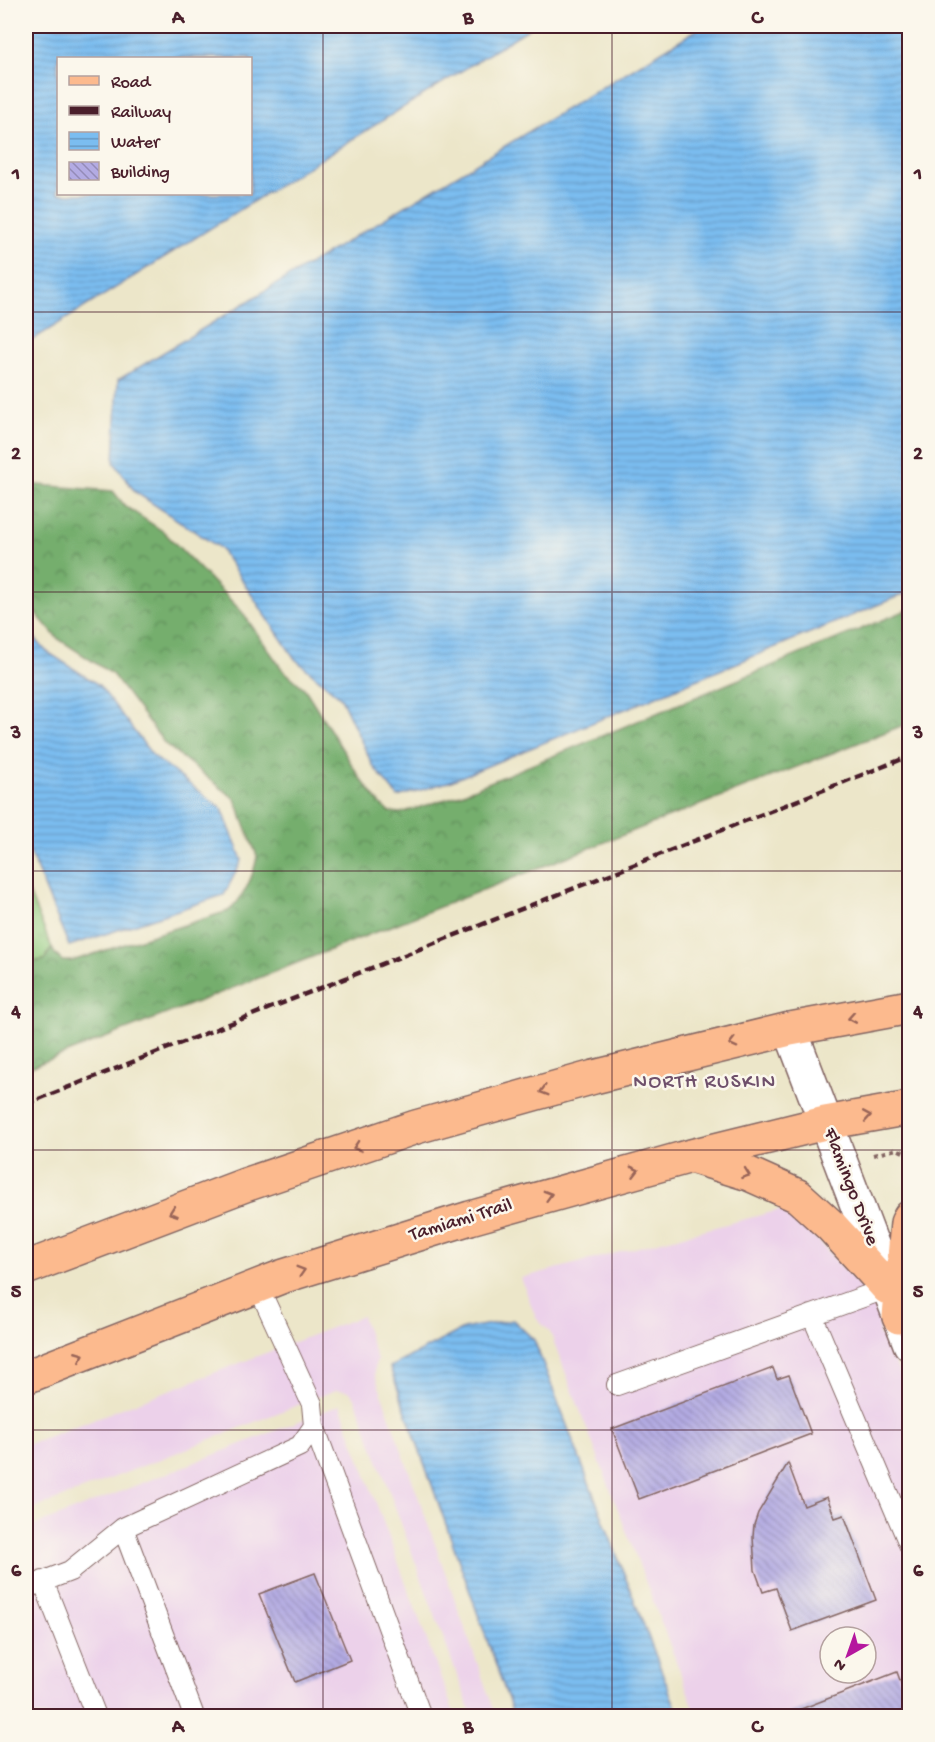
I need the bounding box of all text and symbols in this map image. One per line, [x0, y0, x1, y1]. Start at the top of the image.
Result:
text: A [171, 8, 186, 31]
text: B [462, 8, 474, 31]
text: C [751, 8, 765, 31]
legend [57, 57, 252, 195]
text: Road [111, 73, 152, 94]
text: Railway [111, 103, 171, 124]
text: Water [111, 133, 161, 154]
text: Building [110, 163, 170, 184]
text: 1 [11, 164, 20, 187]
text: 1 [913, 164, 922, 187]
text: 2 [11, 444, 21, 467]
text: 2 [913, 444, 923, 467]
text: 3 [10, 723, 21, 746]
text: 3 [912, 723, 923, 746]
text: 4 [10, 1002, 21, 1025]
text: 4 [912, 1002, 923, 1025]
one-way arrow [847, 1011, 857, 1024]
one-way arrow [728, 1035, 738, 1048]
district label: NORTH RUSKIN [633, 1071, 777, 1096]
one-way arrow [539, 1084, 550, 1096]
one-way arrow [862, 1110, 872, 1123]
street label: Flamingo Drive [817, 1124, 883, 1250]
one-way arrow [352, 1140, 363, 1152]
one-way arrow [630, 1166, 640, 1178]
one-way arrow [740, 1167, 751, 1179]
one-way arrow [543, 1190, 553, 1203]
street label: Tamiami Trail [406, 1194, 515, 1248]
one-way arrow [168, 1204, 179, 1217]
one-way arrow [295, 1266, 306, 1278]
text: 5 [11, 1282, 22, 1305]
text: 5 [913, 1282, 924, 1305]
one-way arrow [74, 1351, 85, 1363]
text: 6 [11, 1561, 22, 1584]
text: 6 [913, 1561, 924, 1584]
north arrow [818, 1625, 878, 1685]
text: N [830, 1653, 851, 1674]
text: A [171, 1717, 186, 1740]
text: B [462, 1717, 474, 1740]
text: C [751, 1717, 765, 1740]

